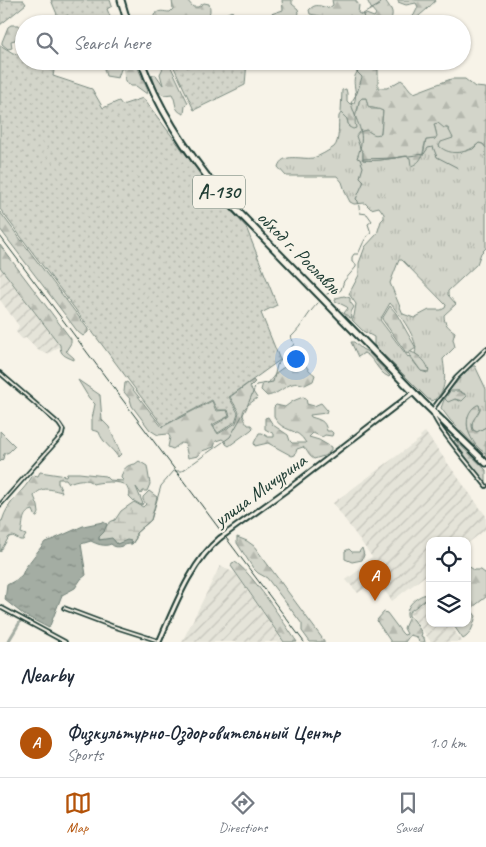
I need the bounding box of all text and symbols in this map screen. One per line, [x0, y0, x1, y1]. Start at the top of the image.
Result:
search box [15, 15, 471, 70]
icon: search [33, 29, 61, 57]
text: Search here [73, 31, 150, 55]
road number: А-130 [193, 176, 245, 208]
street label: обход г. Рославль [252, 205, 347, 300]
your location [283, 346, 309, 372]
street label: улица Мичурина [208, 447, 312, 533]
map controls [426, 537, 471, 627]
button: locate [426, 537, 471, 582]
pin: A [359, 560, 391, 601]
button: layers [426, 582, 471, 627]
text: Nearby [20, 662, 73, 688]
text: Физкультурно-Оздоровительный Центр [67, 721, 340, 745]
text: A [32, 733, 40, 753]
text: 1.0 km [429, 733, 466, 753]
text: Sports [67, 745, 103, 765]
tab: Map [64, 789, 92, 836]
tab: Directions [219, 789, 267, 836]
tab: Saved [394, 789, 422, 836]

